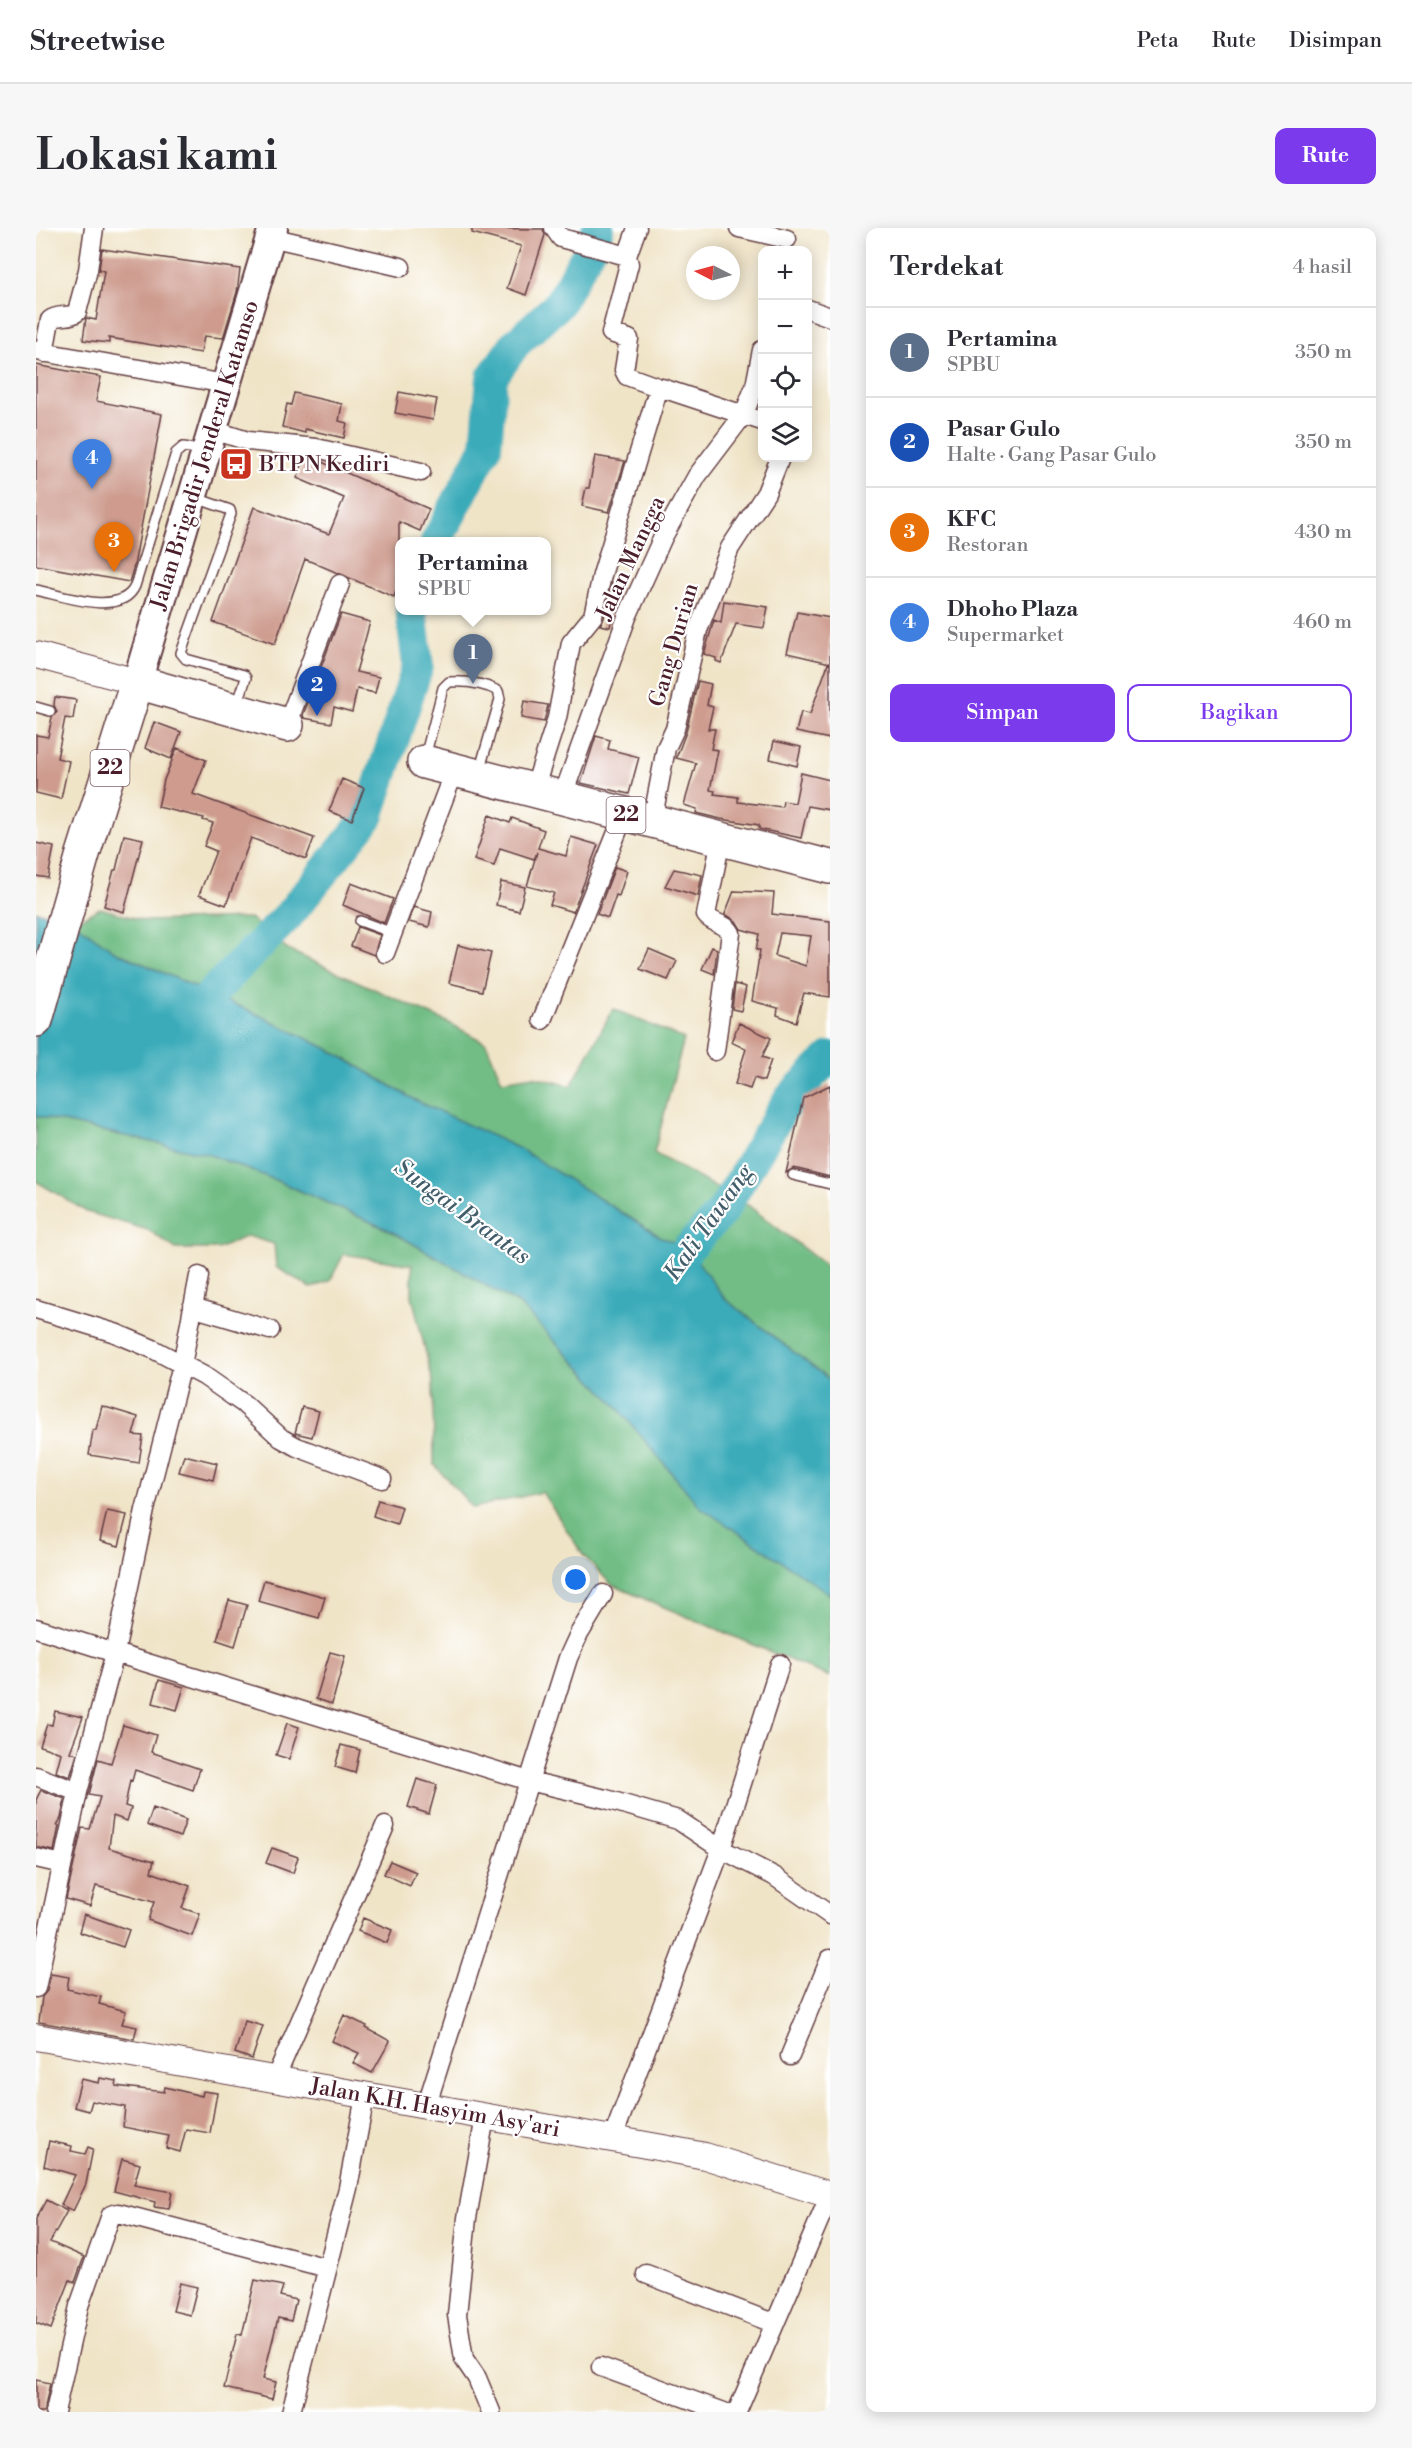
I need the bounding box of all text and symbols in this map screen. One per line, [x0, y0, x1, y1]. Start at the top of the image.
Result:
text: Streetwise [30, 24, 165, 59]
text: Peta [1137, 28, 1179, 54]
text: Rute [1212, 28, 1256, 54]
text: Disimpan [1289, 28, 1382, 54]
button: Rute [1275, 128, 1376, 184]
text: Lokasi kami [36, 130, 277, 183]
north arrow [686, 246, 740, 300]
map controls [758, 246, 812, 462]
button: + [758, 246, 812, 300]
text: Terdekat [890, 251, 1003, 283]
text: 4 hasil [1293, 255, 1352, 280]
street label: Jalan Brigadir Jenderal Katamso [145, 297, 265, 614]
button: − [758, 300, 812, 354]
text: Pertamina [947, 326, 1057, 353]
text: 1 [905, 340, 914, 365]
text: 350 m [1295, 340, 1352, 365]
text: SPBU [947, 353, 1000, 378]
button: locate [758, 354, 812, 408]
button: layers [758, 408, 812, 462]
text: Pasar Gulo [947, 416, 1060, 443]
text: 2 [903, 430, 916, 455]
text: 350 m [1295, 430, 1352, 455]
pin: 4 [72, 440, 112, 489]
text: Halte · Gang Pasar Gulo [947, 443, 1157, 468]
bus stop icon: BTPN Kediri [218, 446, 254, 482]
place label: BTPN Kediri [258, 451, 390, 478]
street label: Jalan Mangga [590, 491, 672, 625]
text: KFC [947, 506, 996, 533]
text: 3 [903, 520, 916, 545]
text: 430 m [1294, 520, 1352, 545]
pin: 3 [94, 522, 134, 572]
text: Restoran [947, 533, 1028, 558]
popup [395, 537, 551, 615]
text: Pertamina [418, 550, 528, 577]
text: SPBU [418, 577, 471, 602]
street label: Gang Durian [643, 580, 705, 710]
text: Dhoho Plaza [947, 596, 1078, 623]
text: 4 [903, 610, 916, 635]
text: 460 m [1293, 610, 1352, 635]
text: Supermarket [947, 623, 1064, 648]
pin: 1 [454, 634, 492, 684]
pin: 2 [298, 666, 336, 716]
button: Simpan [890, 684, 1115, 742]
button: Bagikan [1127, 684, 1352, 742]
road number: 22 [90, 750, 130, 786]
road number: 22 [606, 797, 646, 833]
water label: Sungai Brantas [388, 1153, 536, 1271]
water label: Kali Tawang [658, 1158, 761, 1287]
your location [561, 1565, 590, 1594]
street label: Jalan K.H. Hasyim Asy'ari [307, 2073, 562, 2143]

